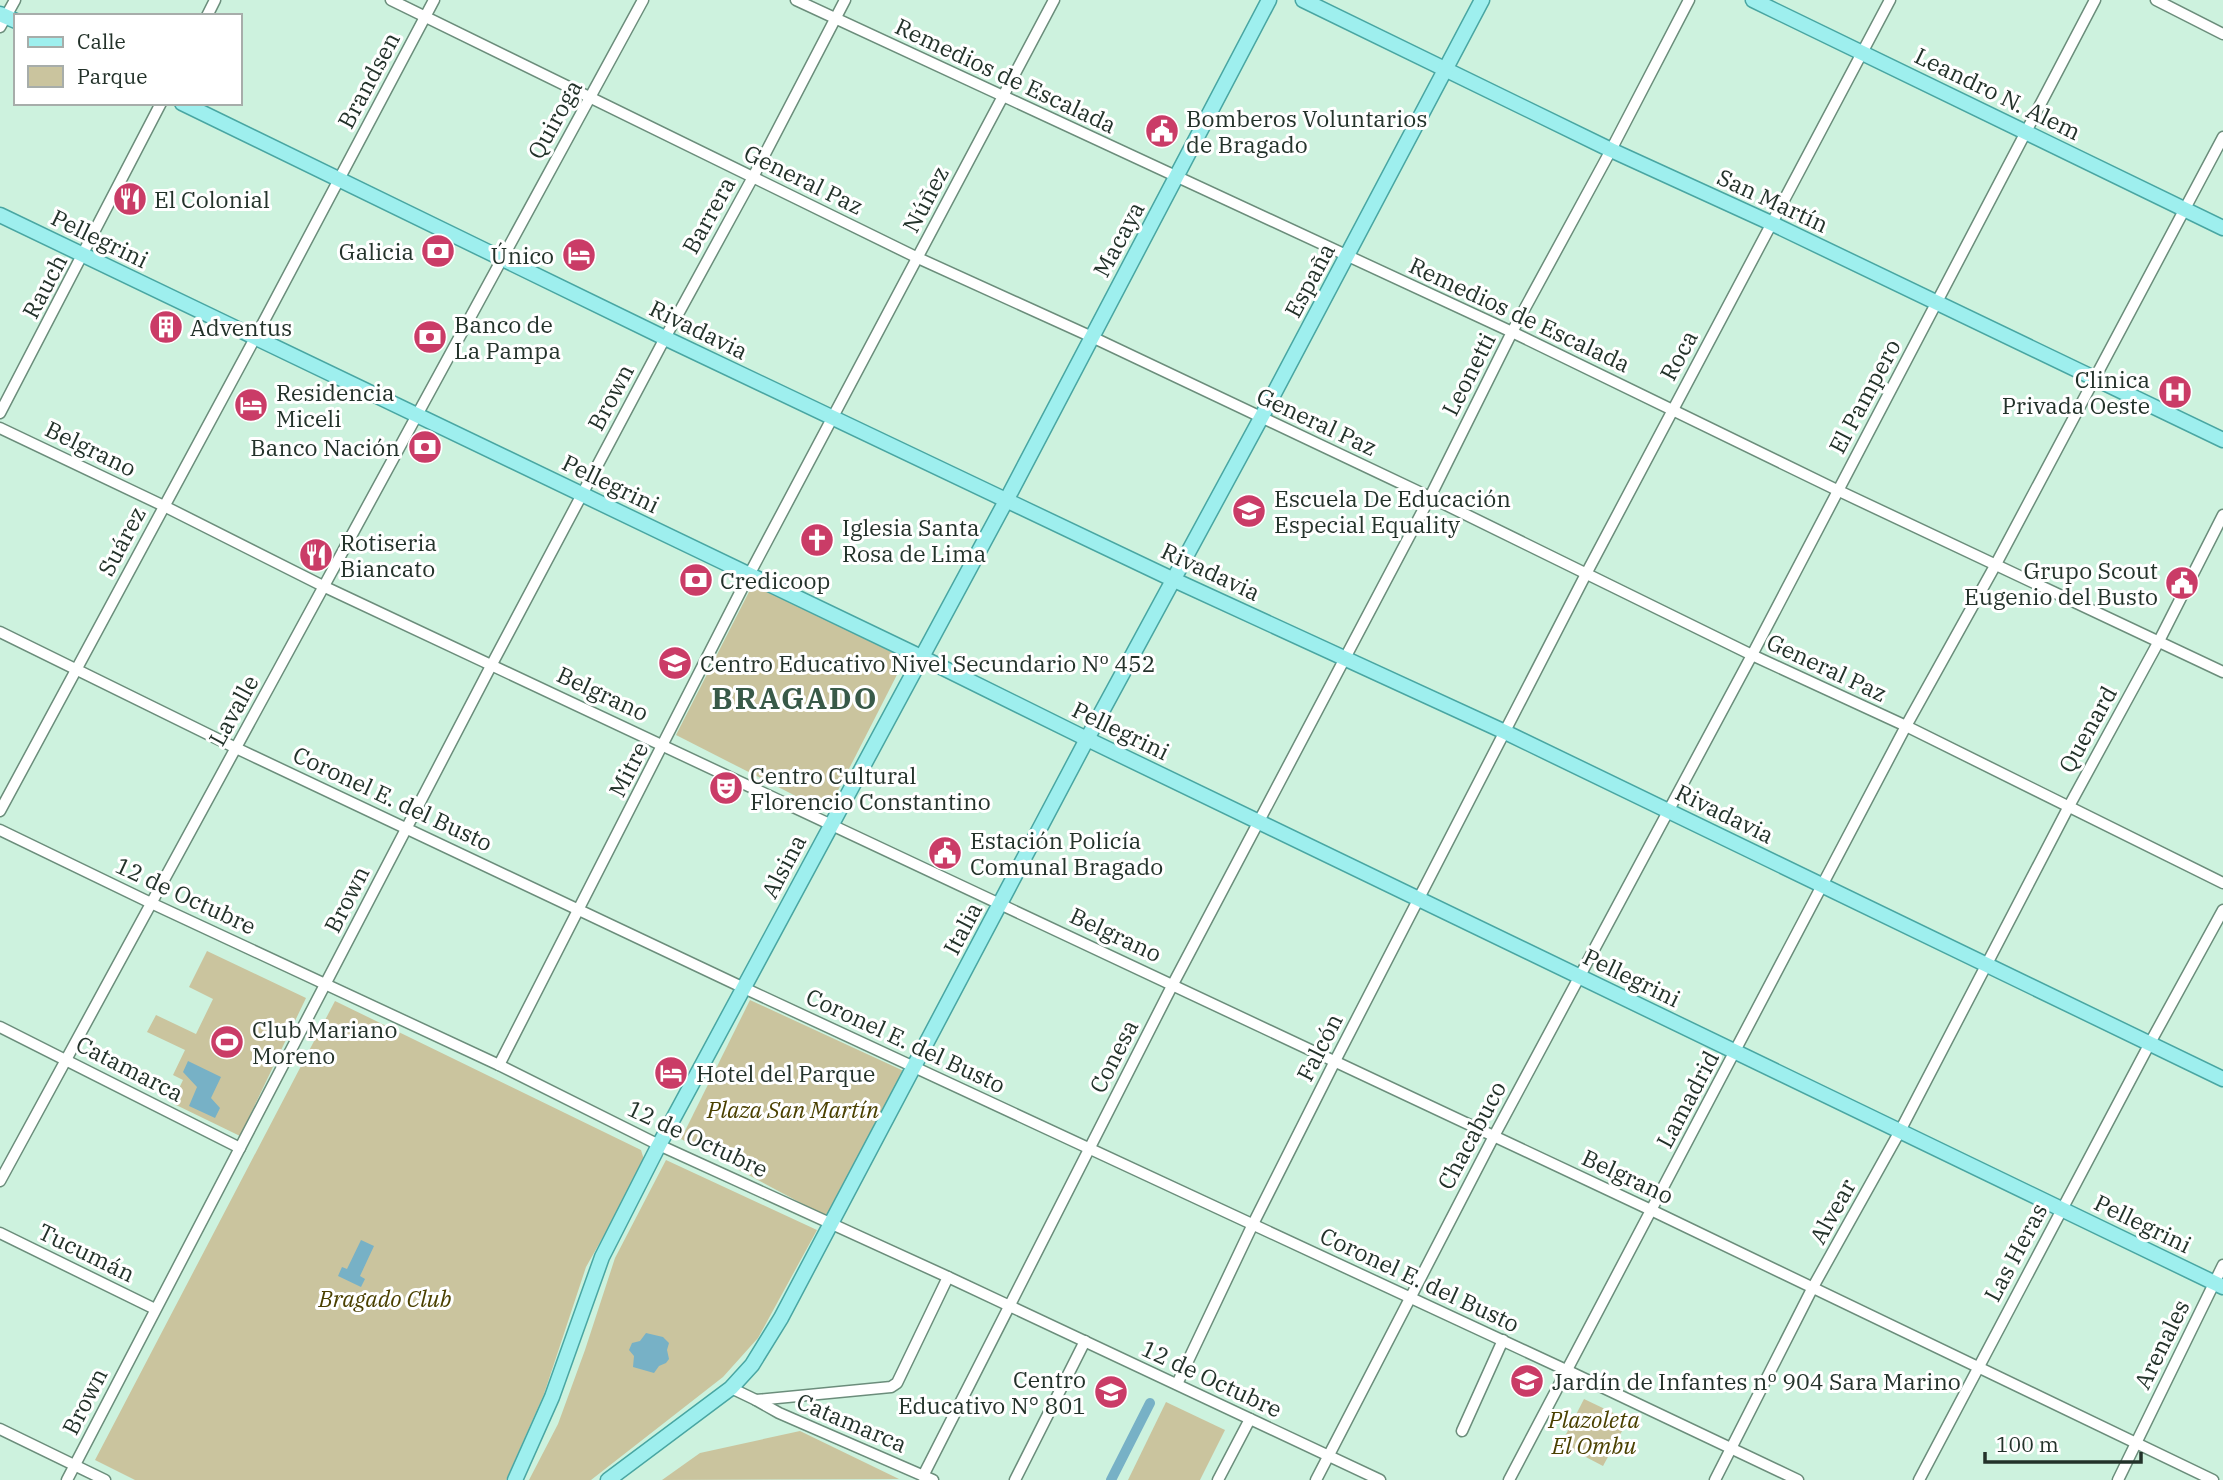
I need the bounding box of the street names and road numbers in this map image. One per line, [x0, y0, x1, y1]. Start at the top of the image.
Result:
street label: Remedios de Escalada [891, 11, 1121, 139]
street label: Brandsen [330, 27, 406, 133]
street label: Leandro N. Alem [1910, 40, 2086, 146]
street label: Quiroga [520, 74, 588, 164]
street label: General Paz [739, 137, 869, 221]
street label: Núñez [895, 161, 955, 237]
street label: San Martín [1713, 161, 1833, 239]
street label: Barrera [675, 171, 741, 259]
street label: Macaya [1086, 196, 1150, 282]
street label: Pellegrini [47, 202, 153, 274]
street label: España [1277, 238, 1341, 322]
street label: Rauch [15, 249, 73, 323]
street label: Remedios de Escalada [1405, 250, 1635, 378]
street label: Rivadavia [645, 292, 753, 366]
street label: Roca [1652, 325, 1704, 385]
street label: Leonetti [1434, 327, 1502, 421]
street label: El Pampero [1821, 334, 1907, 458]
street label: Brown [580, 359, 640, 435]
street label: General Paz [1252, 380, 1382, 462]
street label: Belgrano [41, 413, 141, 483]
street label: Pellegrini [558, 447, 664, 519]
street label: Suárez [90, 501, 152, 581]
street label: Rivadavia [1157, 535, 1265, 607]
street label: General Paz [1762, 626, 1892, 708]
street label: Belgrano [552, 659, 654, 727]
street label: Lavalle [201, 669, 265, 751]
street label: Quenard [2051, 680, 2123, 778]
street label: Pellegrini [1068, 694, 1174, 766]
street label: Mitre [601, 736, 655, 802]
street label: Coronel E. del Busto [289, 739, 497, 857]
street label: Rivadavia [1671, 776, 1779, 850]
street label: Alsina [754, 829, 812, 903]
street label: 12 de Octubre [111, 849, 261, 941]
street label: Brown [317, 861, 375, 937]
street label: Italia [936, 897, 988, 959]
street label: Belgrano [1065, 900, 1167, 968]
street label: Pellegrini [1579, 941, 1685, 1013]
street label: Coronel E. del Busto [802, 981, 1010, 1099]
street label: Falcón [1289, 1008, 1349, 1086]
street label: Conesa [1082, 1014, 1144, 1098]
street label: Catamarca [71, 1028, 189, 1108]
street label: Lamadrid [1649, 1045, 1725, 1153]
street label: Chacabuco [1430, 1076, 1512, 1194]
street label: 12 de Octubre [623, 1092, 773, 1184]
street label: Belgrano [1577, 1142, 1679, 1210]
street label: Alvear [1802, 1173, 1862, 1249]
street label: Pellegrini [2090, 1187, 2196, 1259]
street label: Las Heras [1977, 1198, 2053, 1306]
street label: Tucumán [34, 1216, 140, 1288]
street label: Coronel E. del Busto [1316, 1220, 1524, 1338]
street label: Arenales [2126, 1294, 2196, 1394]
street label: 12 de Octubre [1137, 1332, 1287, 1424]
street label: Brown [55, 1363, 113, 1439]
street label: Catamarca [792, 1385, 912, 1459]

